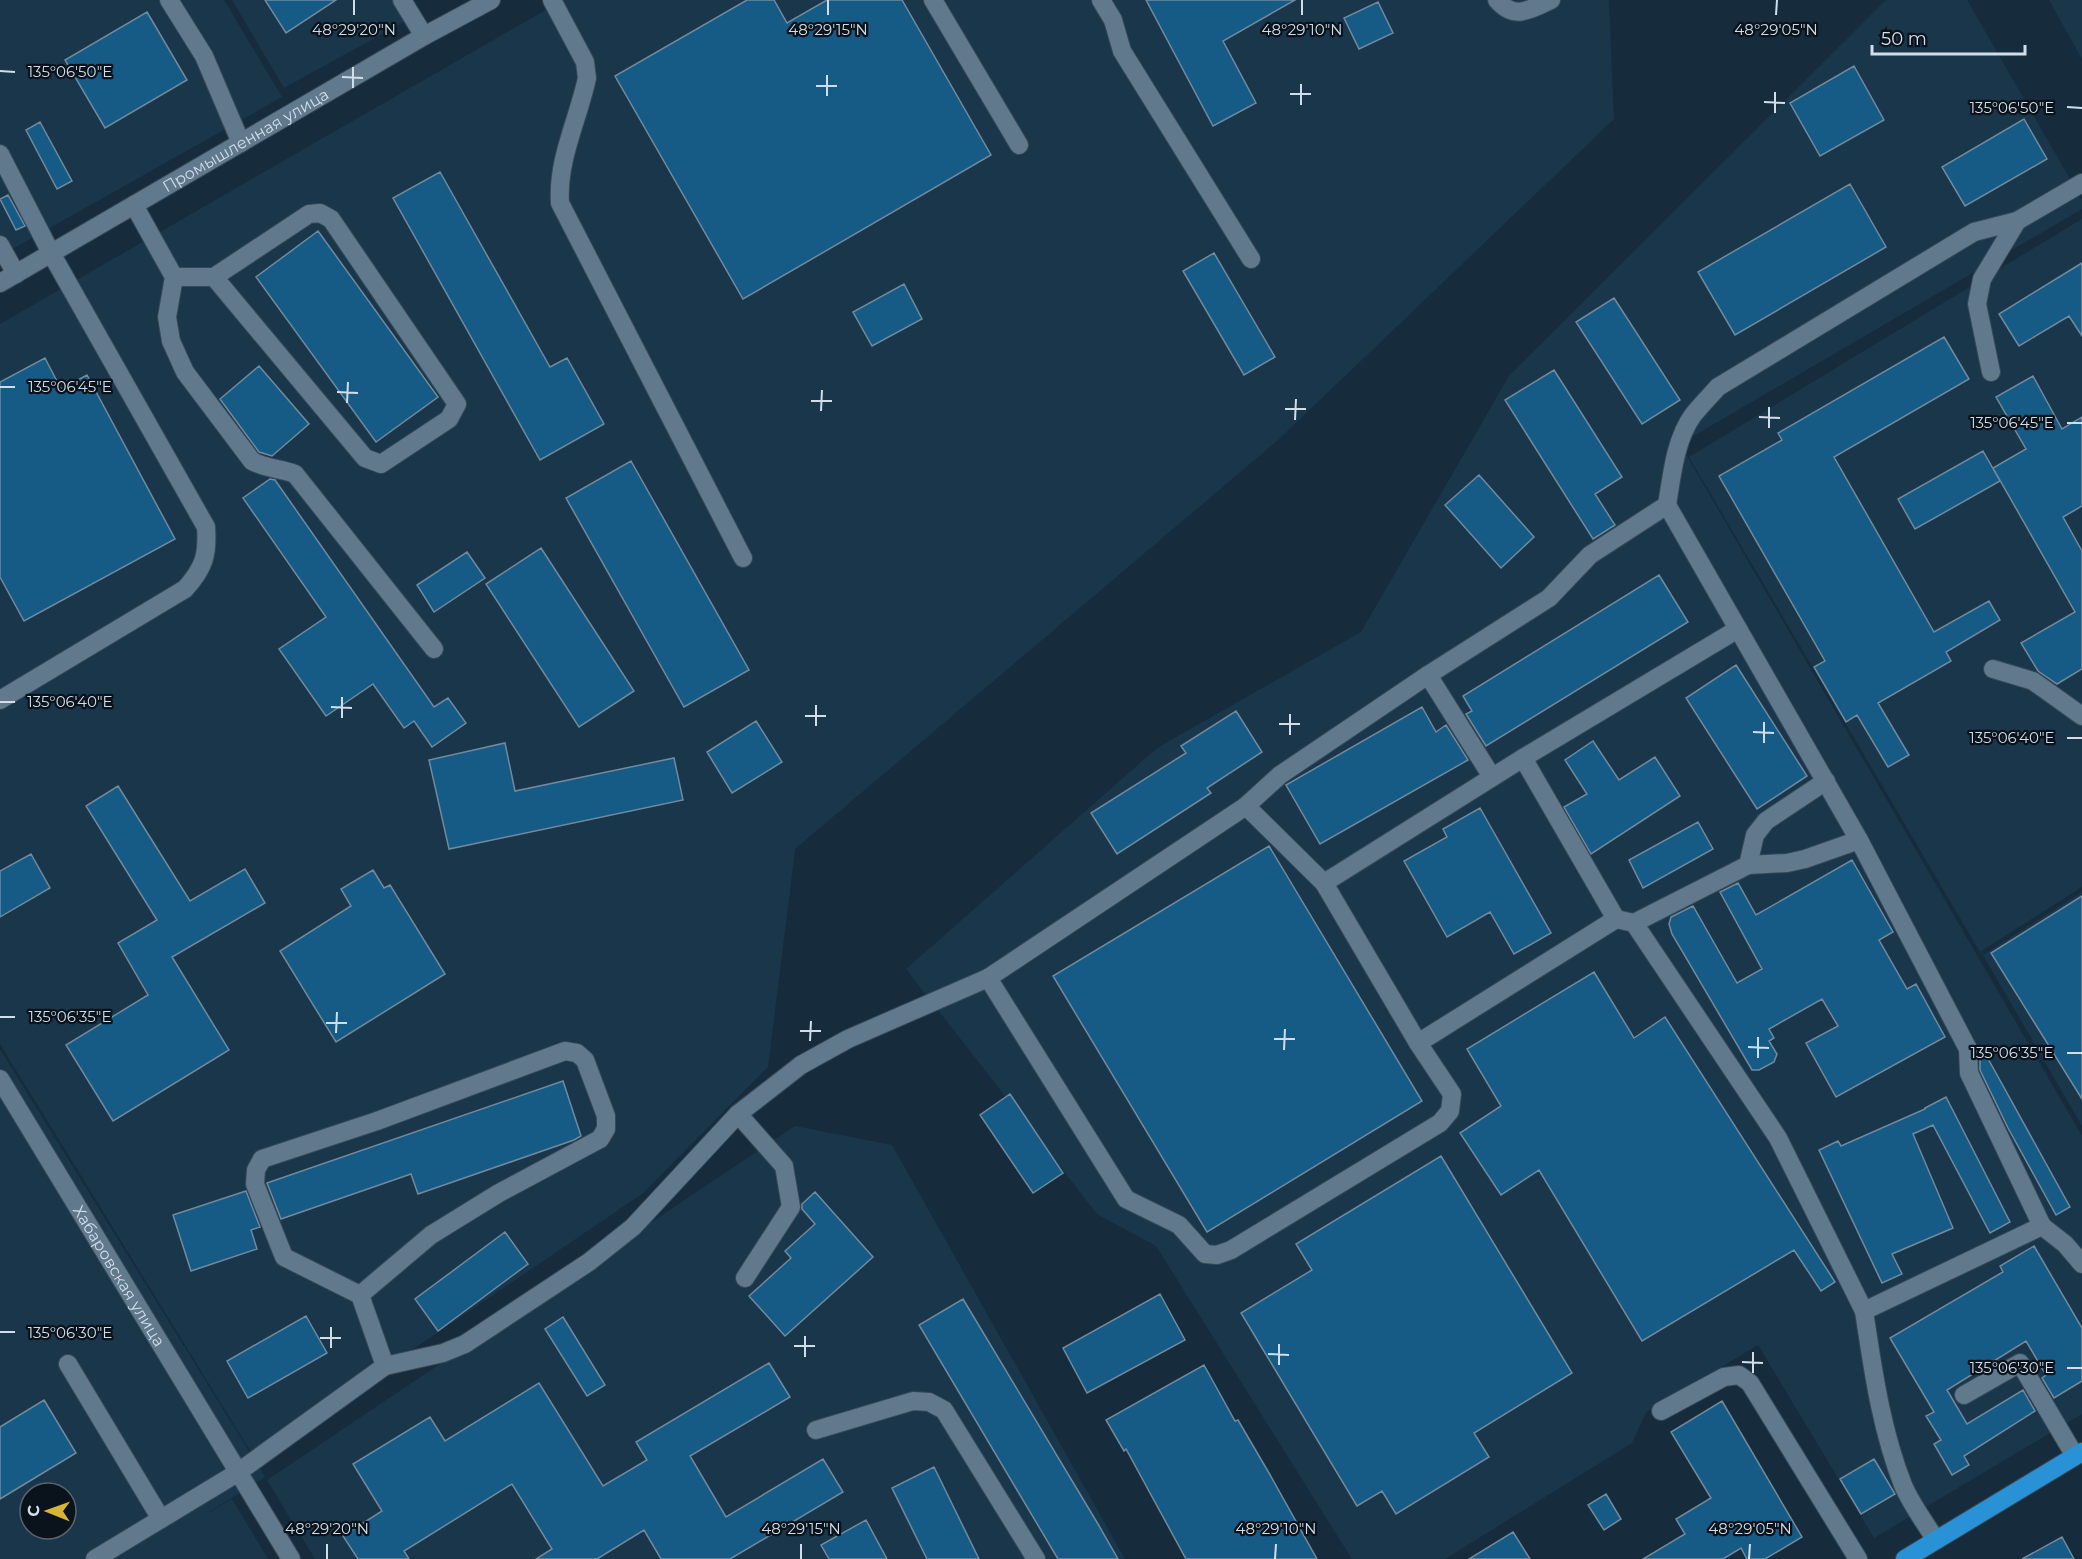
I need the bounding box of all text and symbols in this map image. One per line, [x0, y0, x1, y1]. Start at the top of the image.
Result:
scale bar [1872, 18, 2025, 56]
text: 48°29'20"N [312, 20, 396, 39]
text: 48°29'15"N [788, 20, 868, 39]
text: 48°29'10"N [1261, 20, 1343, 39]
text: 48°29'05"N [1734, 20, 1818, 39]
text: 50 m [1881, 28, 1927, 50]
text: 135°06'50"E [28, 62, 112, 81]
street label: Промышленная улица [159, 84, 332, 196]
text: 135°06'50"E [1970, 98, 2054, 117]
text: 135°06'45"E [28, 377, 112, 396]
text: 135°06'45"E [1970, 413, 2054, 432]
text: 135°06'40"E [27, 692, 113, 711]
text: 135°06'40"E [1969, 728, 2055, 747]
text: 135°06'35"E [29, 1007, 112, 1026]
text: 135°06'35"E [1971, 1043, 2054, 1062]
street label: Хабаровская улица [69, 1202, 169, 1350]
text: 135°06'30"E [28, 1323, 112, 1342]
text: 135°06'30"E [1970, 1358, 2054, 1377]
north arrow [18, 1481, 78, 1541]
text: С [24, 1504, 43, 1517]
text: 48°29'20"N [285, 1519, 369, 1538]
text: 48°29'15"N [761, 1519, 841, 1538]
text: 48°29'10"N [1235, 1519, 1317, 1538]
text: 48°29'05"N [1708, 1519, 1792, 1538]

